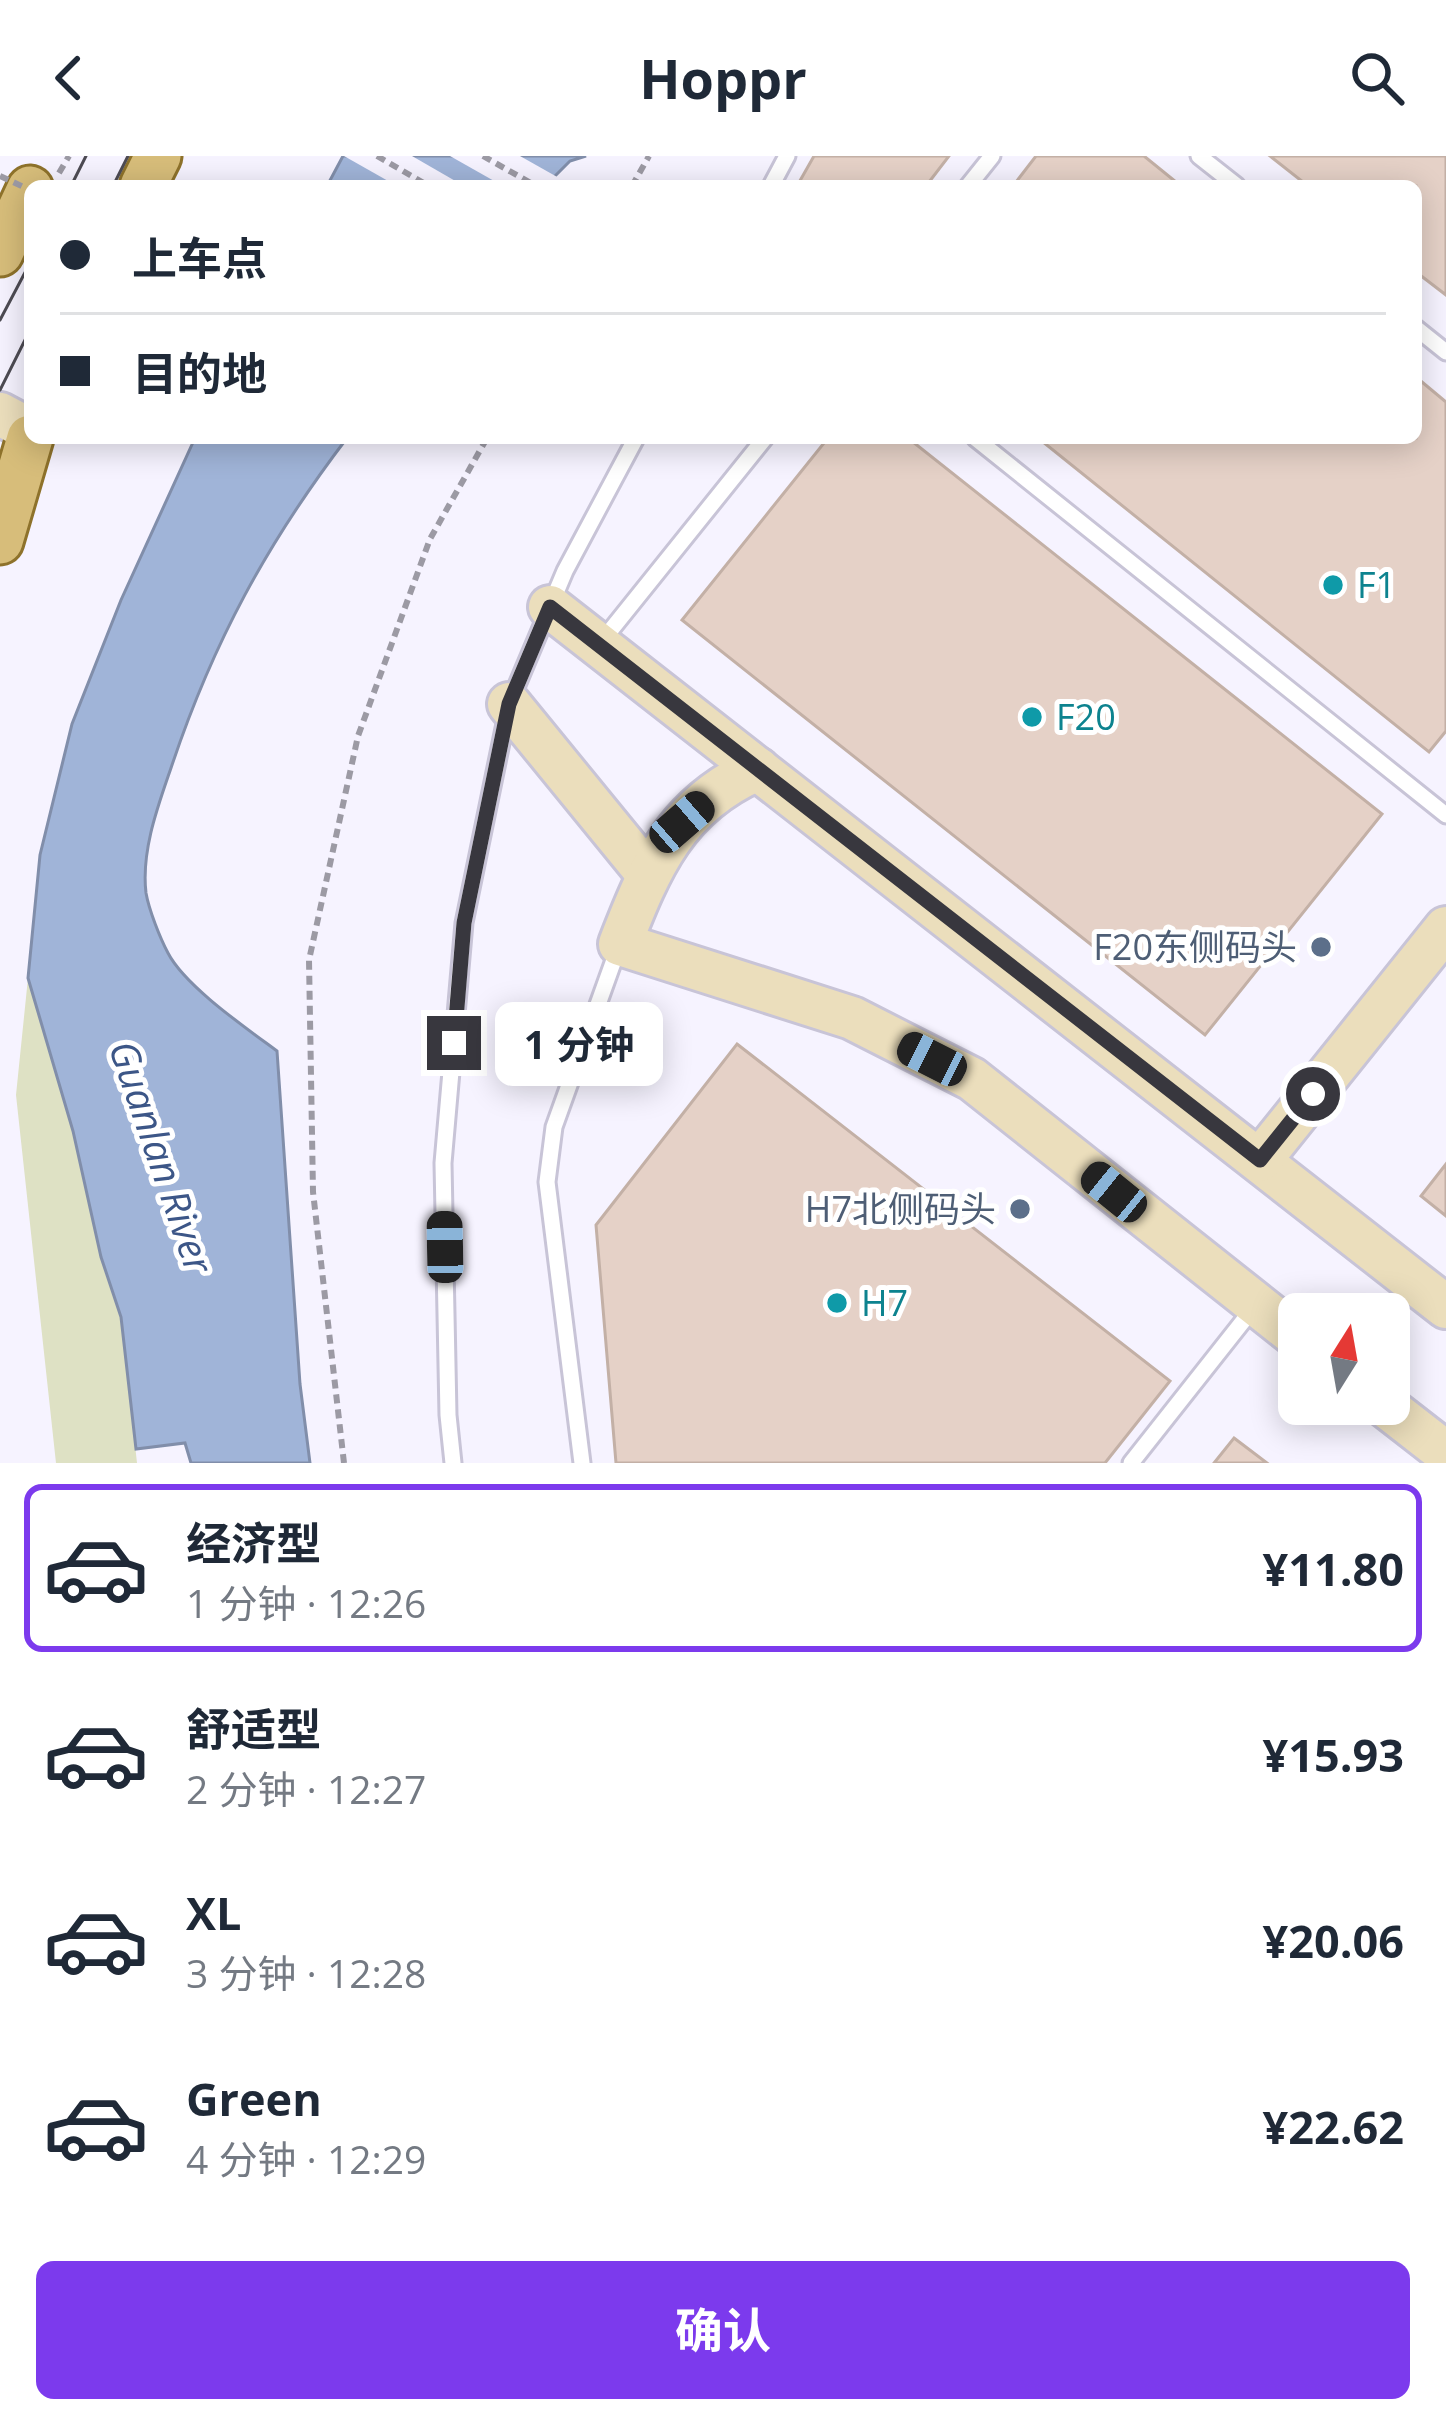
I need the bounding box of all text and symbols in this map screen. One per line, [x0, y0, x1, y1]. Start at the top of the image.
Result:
text: Hoppr [639, 41, 807, 115]
icon: back [36, 45, 102, 111]
icon: search [1344, 45, 1410, 111]
text: 上车点 [132, 227, 267, 288]
text: 目的地 [132, 342, 267, 403]
place label: F1 [1357, 560, 1396, 609]
marker: F1 [1320, 572, 1346, 598]
place label: F20 [1056, 692, 1116, 741]
marker: F20 [1019, 704, 1045, 730]
car [643, 785, 721, 859]
place label: F20东侧码头 [1093, 922, 1297, 971]
marker: F20东侧码头 [1308, 934, 1334, 960]
callout: 1 分钟 [496, 1001, 664, 1085]
route end [427, 1016, 481, 1070]
text: 1 分钟 [524, 1017, 634, 1070]
car [892, 1027, 972, 1091]
water label: Guanlan River [98, 1033, 228, 1281]
route start [1286, 1067, 1340, 1121]
car [1075, 1155, 1153, 1229]
place label: H7北侧码头 [805, 1184, 996, 1233]
marker: H7北侧码头 [1007, 1196, 1033, 1222]
car [426, 1211, 464, 1283]
place label: H7 [861, 1278, 908, 1327]
marker: H7 [824, 1290, 850, 1316]
north arrow [1278, 1293, 1410, 1425]
map controls [1278, 1293, 1410, 1425]
text: 经济型 [186, 1512, 321, 1573]
icon: car [42, 1514, 150, 1622]
text: ¥11.80 [1263, 1538, 1404, 1599]
text: 1 分钟 · 12:26 [186, 1576, 426, 1629]
text: 舒适型 [186, 1698, 321, 1759]
icon: car [42, 1700, 150, 1808]
text: ¥15.93 [1263, 1724, 1404, 1785]
text: 2 分钟 · 12:27 [186, 1762, 426, 1815]
text: XL [186, 1882, 241, 1943]
icon: car [42, 1886, 150, 1994]
text: ¥20.06 [1263, 1910, 1404, 1971]
text: 3 分钟 · 12:28 [186, 1946, 426, 1999]
text: Green [186, 2068, 322, 2129]
icon: car [42, 2072, 150, 2180]
text: ¥22.62 [1263, 2096, 1404, 2157]
text: 4 分钟 · 12:29 [186, 2132, 426, 2185]
button: 确认 [36, 2261, 1410, 2399]

